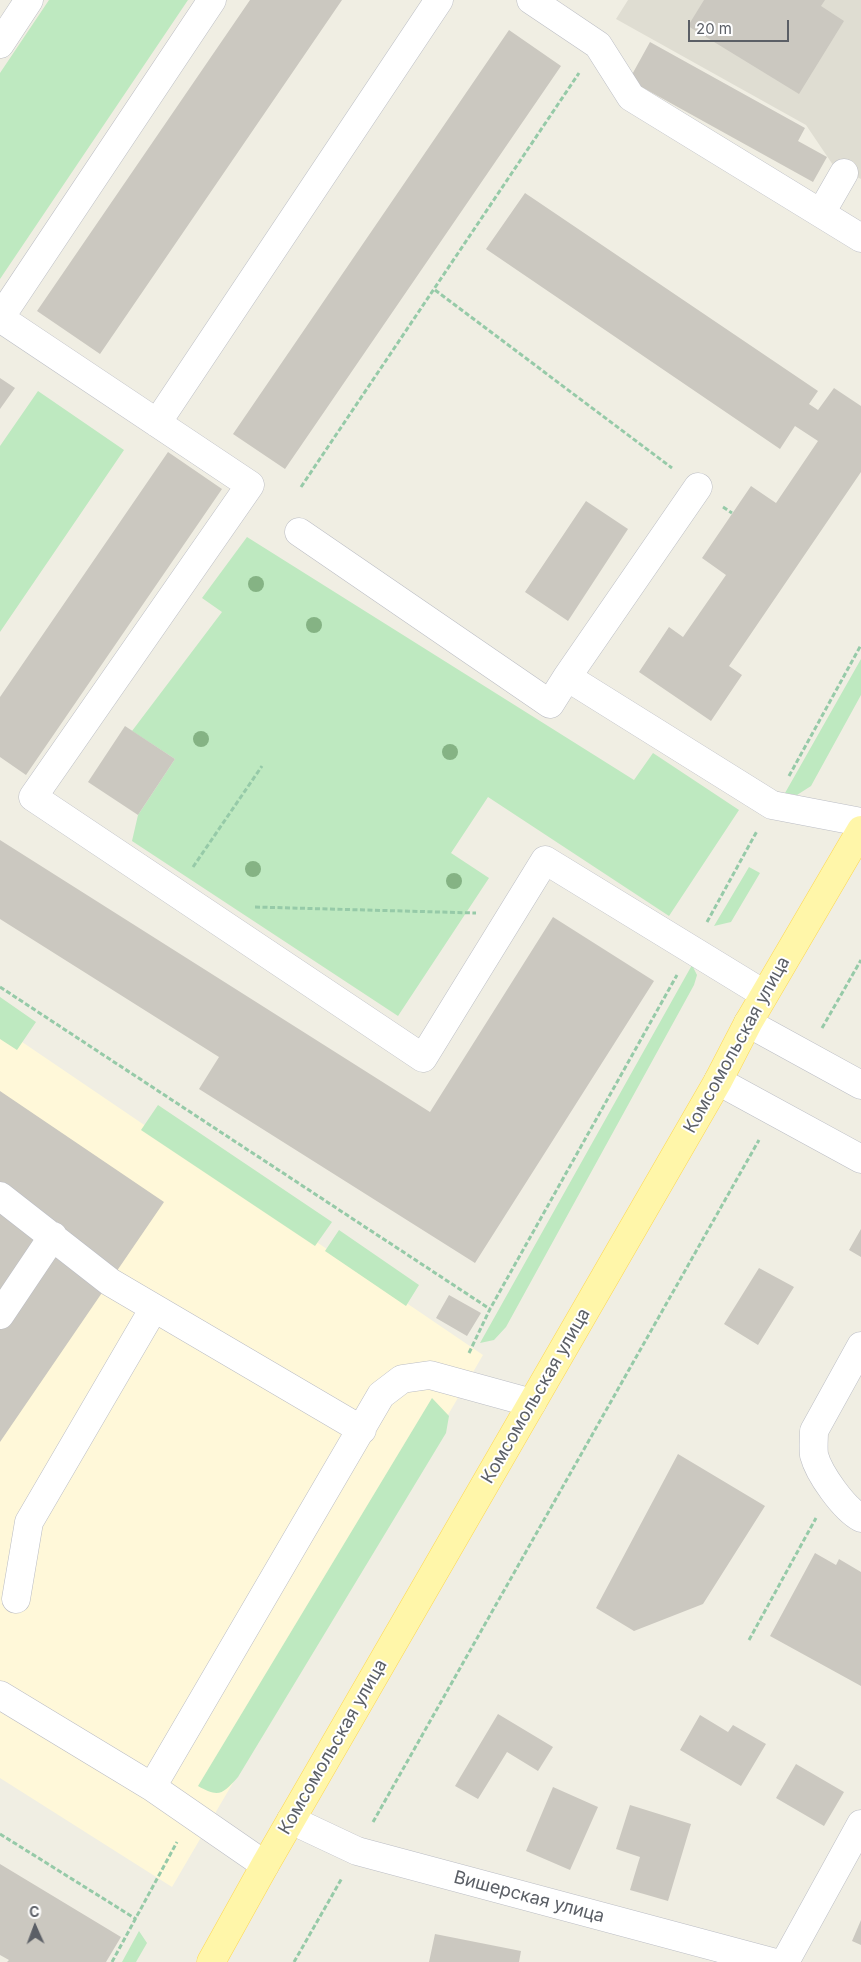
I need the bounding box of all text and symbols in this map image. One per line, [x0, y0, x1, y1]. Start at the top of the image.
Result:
scale bar [691, 10, 792, 42]
text: 20 m [696, 19, 732, 38]
street label: Комсомольская улица [679, 953, 795, 1137]
street label: Комсомольская улица [477, 1305, 595, 1487]
street label: Комсомольская улица [274, 1656, 392, 1838]
street label: Вишерская улица [451, 1866, 607, 1928]
north arrow [10, 1902, 60, 1952]
text: С [29, 1903, 40, 1920]

